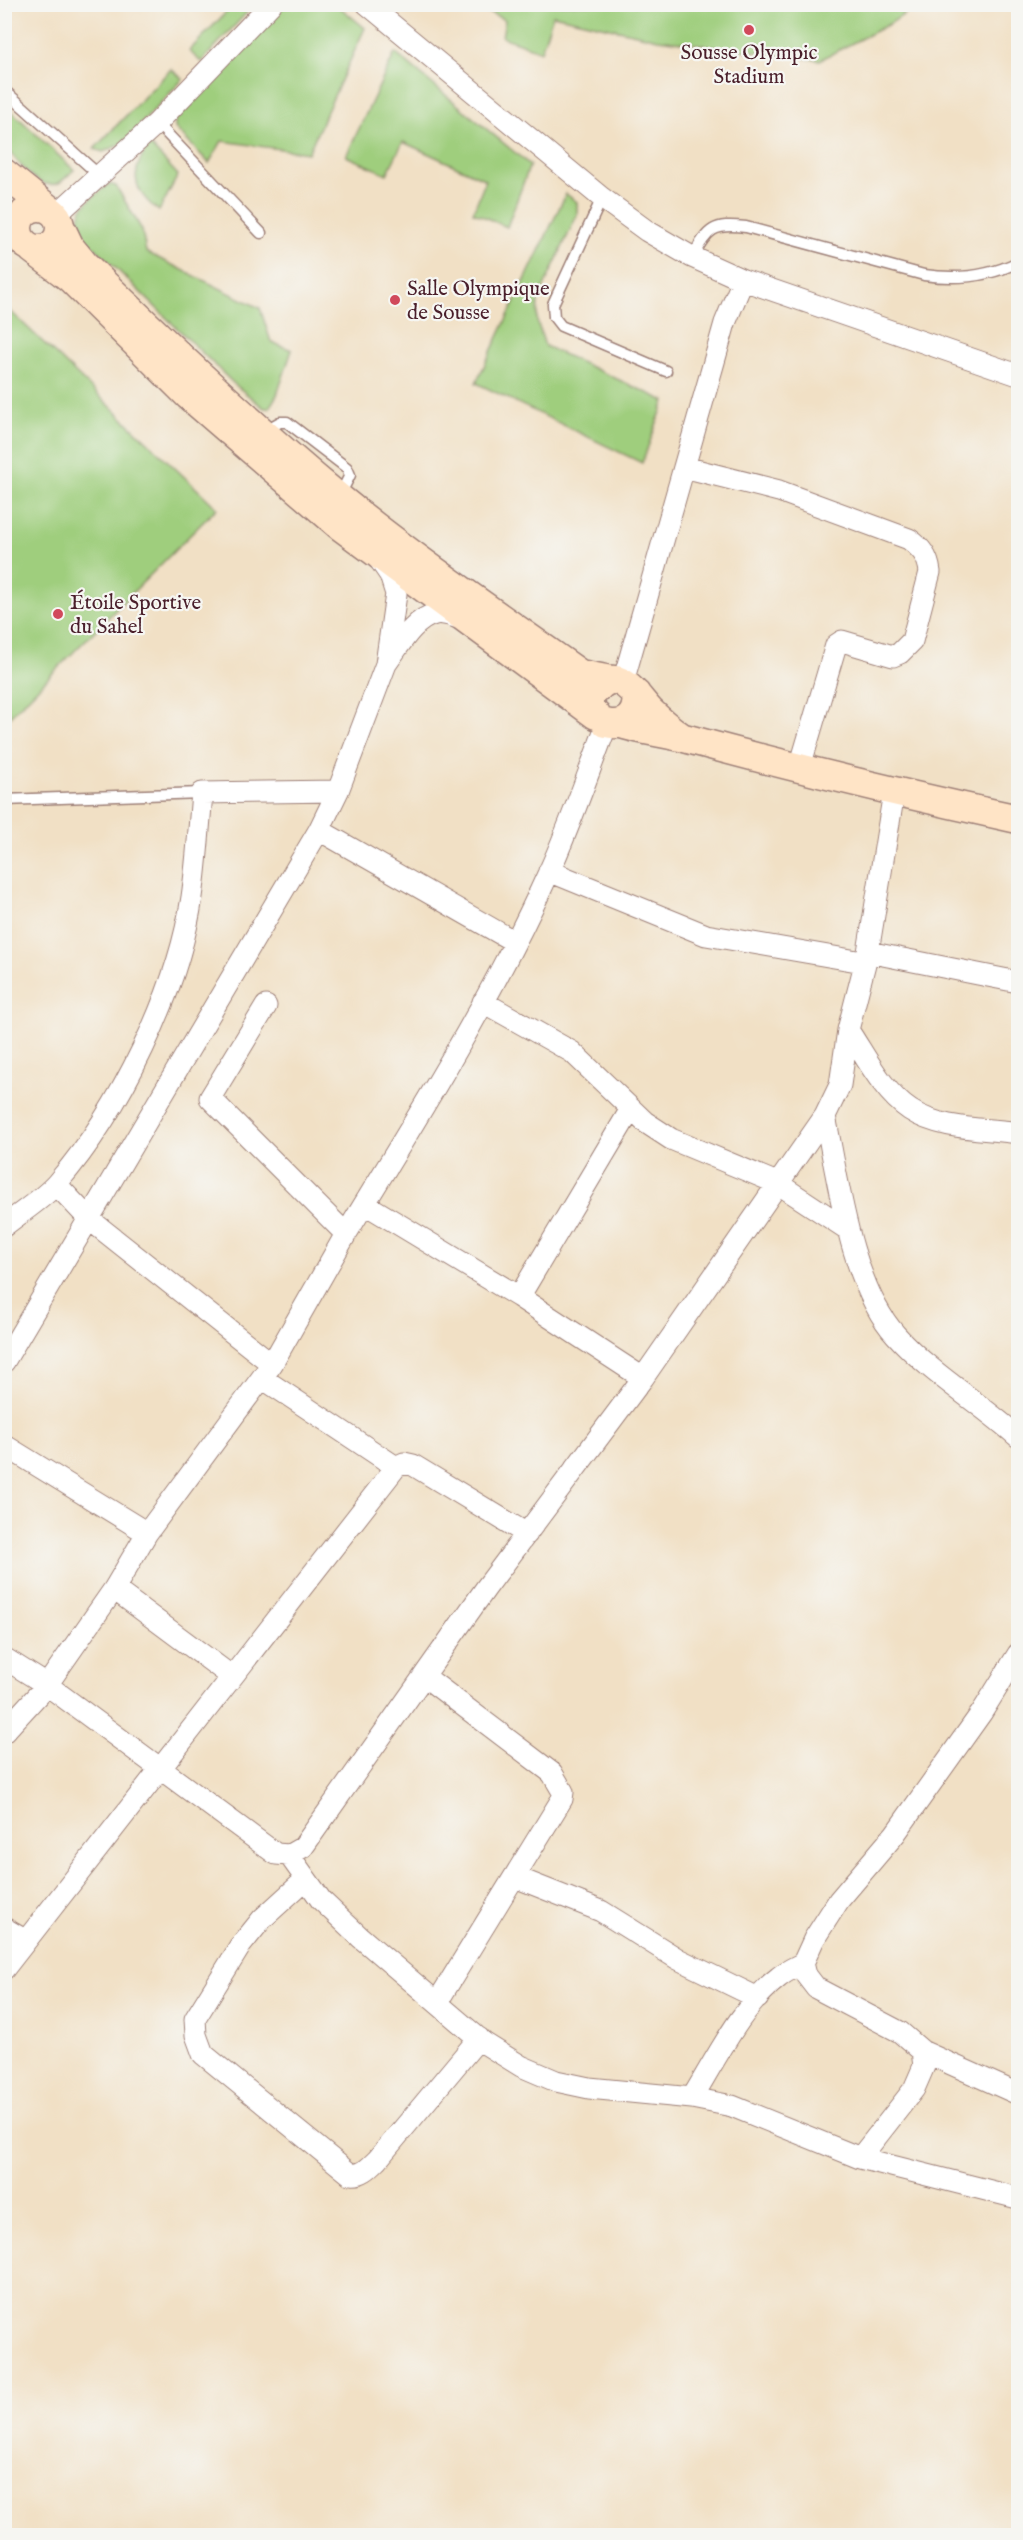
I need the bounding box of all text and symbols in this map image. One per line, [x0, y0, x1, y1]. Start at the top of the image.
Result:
marker: Sousse Olympic Stadium [742, 23, 756, 37]
place label: Sousse Olympic Stadium [680, 40, 818, 91]
place label: Salle Olympique de Sousse [407, 276, 550, 327]
marker: Salle Olympique de Sousse [388, 293, 402, 307]
place label: Étoile Sportive du Sahel [70, 589, 201, 641]
marker: Étoile Sportive du Sahel [51, 607, 65, 621]

